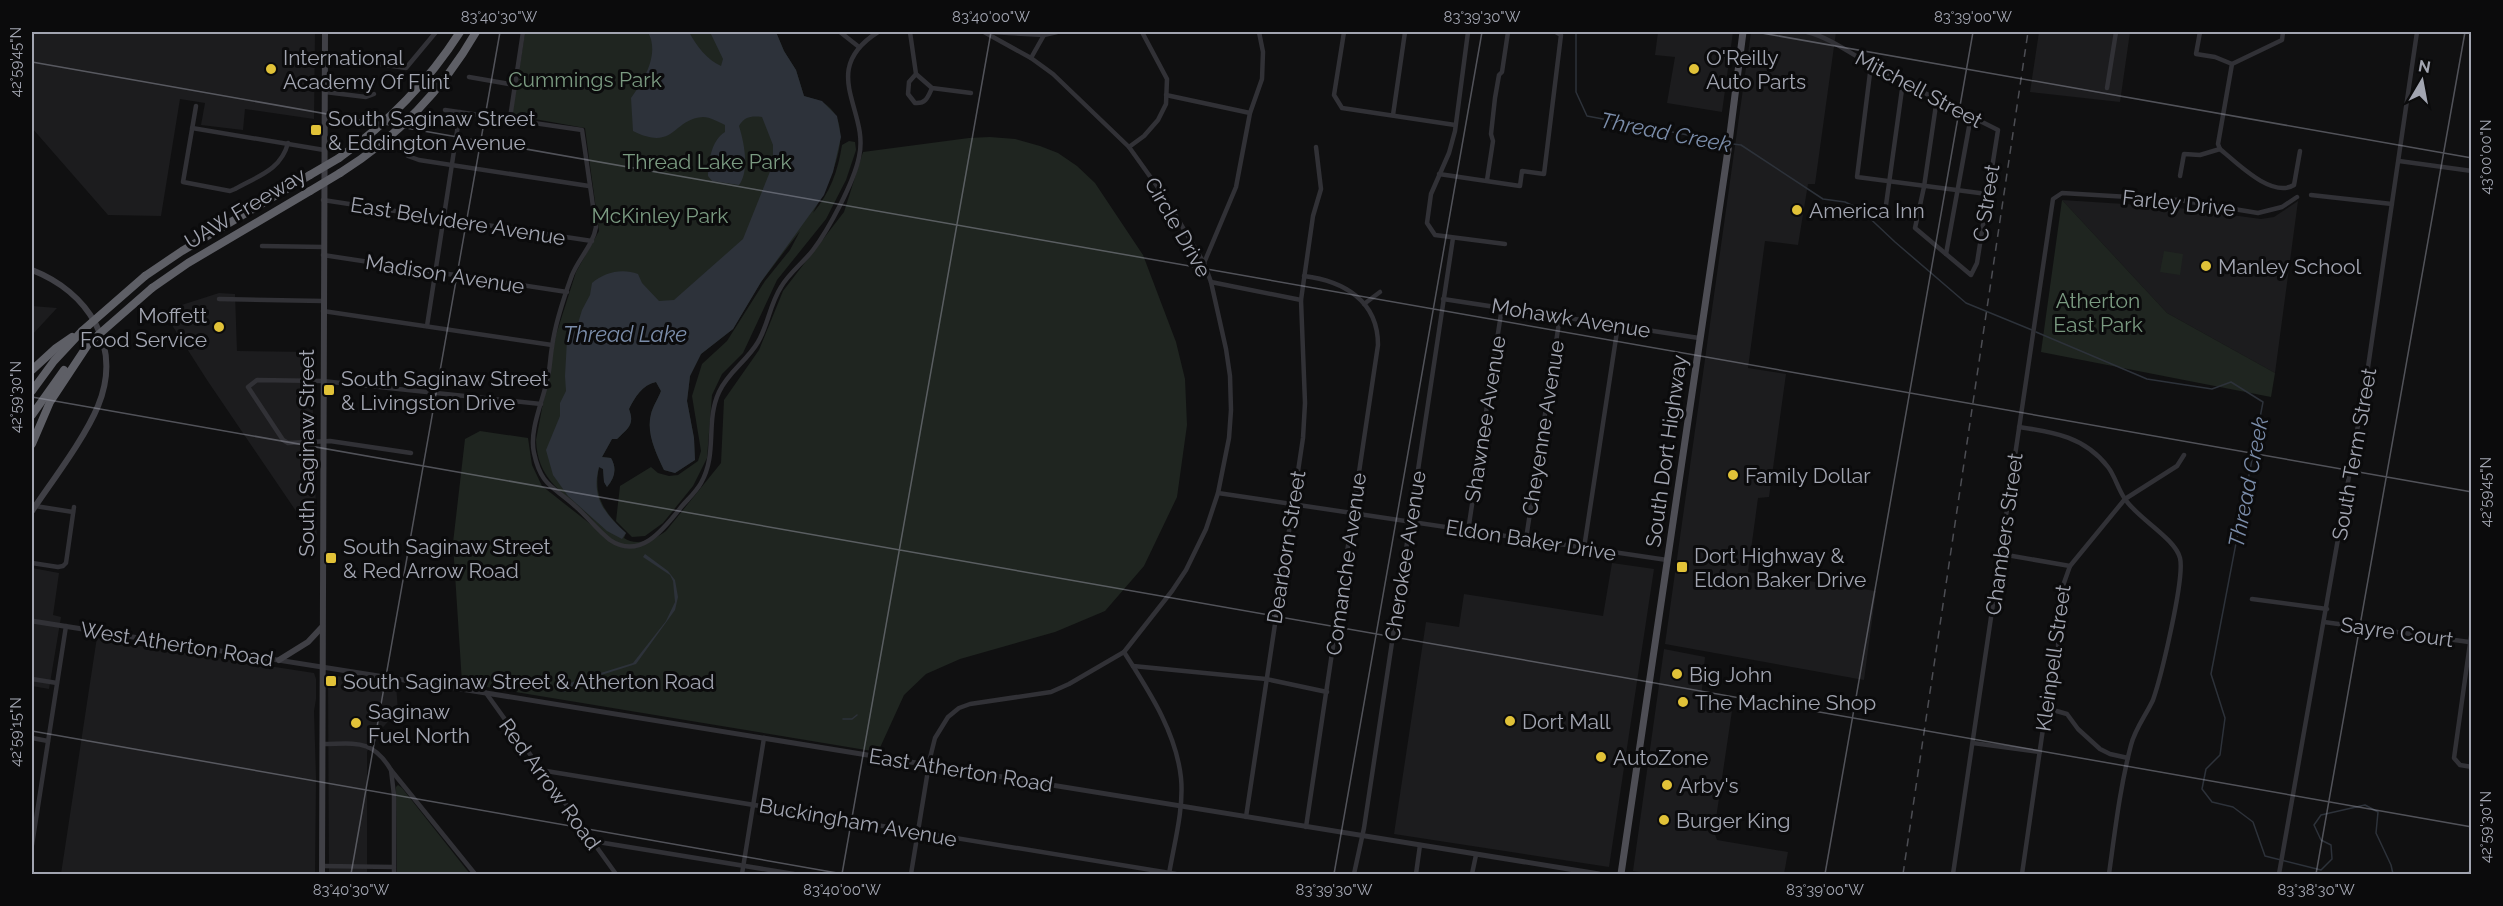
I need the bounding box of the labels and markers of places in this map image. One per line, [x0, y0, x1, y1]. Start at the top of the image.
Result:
place label: International Academy Of Flint [283, 45, 450, 94]
place label: O'Reilly Auto Parts [1706, 45, 1806, 94]
marker: International Academy Of Flint [264, 62, 278, 76]
marker: O'Reilly Auto Parts [1687, 62, 1701, 76]
place label: South Saginaw Street & Eddington Avenue [328, 106, 536, 155]
marker: South Saginaw Street & Eddington Avenue [309, 123, 323, 137]
place label: America Inn [1809, 198, 1925, 223]
marker: America Inn [1790, 203, 1804, 217]
place label: Manley School [2218, 254, 2361, 279]
marker: Manley School [2199, 259, 2213, 273]
place label: Moffett Food Service [80, 303, 207, 352]
marker: Moffett Food Service [212, 320, 226, 334]
place label: South Saginaw Street & Livingston Drive [341, 366, 549, 415]
marker: South Saginaw Street & Livingston Drive [322, 383, 336, 397]
place label: Family Dollar [1745, 463, 1871, 488]
marker: Family Dollar [1726, 468, 1740, 482]
place label: South Saginaw Street & Red Arrow Road [343, 534, 551, 583]
place label: Dort Highway & Eldon Baker Drive [1694, 543, 1866, 592]
marker: South Saginaw Street & Red Arrow Road [324, 551, 338, 565]
marker: Dort Highway & Eldon Baker Drive [1675, 560, 1689, 574]
place label: Big John [1689, 662, 1772, 687]
marker: Big John [1670, 667, 1684, 681]
place label: South Saginaw Street & Atherton Road [343, 669, 715, 694]
marker: South Saginaw Street & Atherton Road [324, 674, 338, 688]
place label: The Machine Shop [1695, 690, 1876, 715]
marker: The Machine Shop [1676, 695, 1690, 709]
place label: Saginaw Fuel North [368, 699, 470, 748]
place label: Dort Mall [1522, 709, 1611, 734]
marker: Dort Mall [1503, 714, 1517, 728]
marker: Saginaw Fuel North [349, 716, 363, 730]
place label: AutoZone [1613, 745, 1708, 770]
marker: AutoZone [1594, 750, 1608, 764]
place label: Arby's [1679, 773, 1739, 798]
marker: Arby's [1660, 778, 1674, 792]
place label: Burger King [1676, 808, 1790, 833]
marker: Burger King [1657, 813, 1671, 827]

